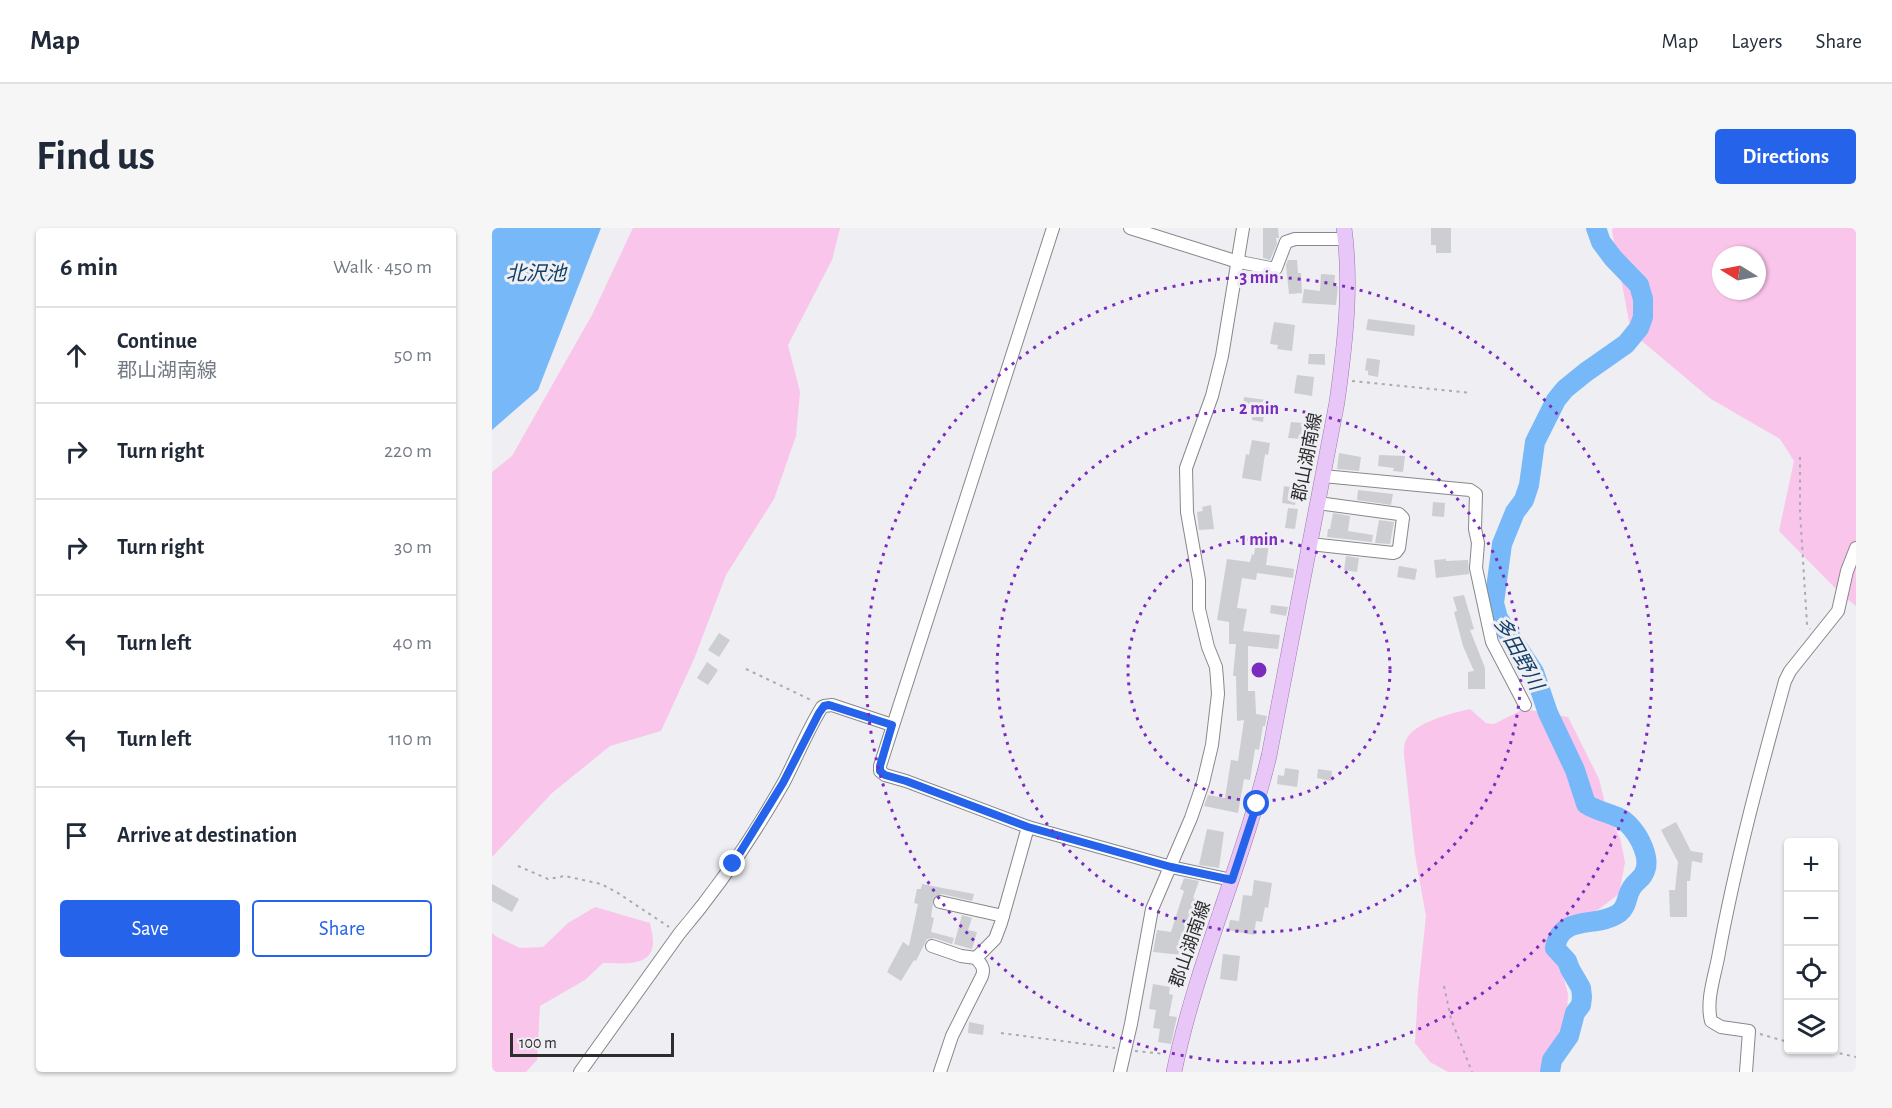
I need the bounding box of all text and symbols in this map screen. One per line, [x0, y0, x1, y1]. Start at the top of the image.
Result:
text: Map [30, 27, 80, 55]
text: Map [1662, 31, 1698, 52]
text: Layers [1731, 31, 1782, 52]
text: Share [1815, 31, 1862, 52]
button: Directions [1715, 129, 1856, 184]
text: Find us [36, 135, 155, 177]
north arrow [1712, 246, 1766, 300]
text: 6 min [60, 254, 118, 280]
text: Walk · 450 m [333, 257, 432, 277]
water label: 北沢池 [506, 263, 568, 284]
text: 3 min [1239, 269, 1279, 287]
text: Continue [117, 330, 197, 352]
icon: ahead [60, 339, 93, 372]
text: 50 m [394, 345, 432, 365]
text: 郡山湖南線 [117, 361, 217, 381]
text: 2 min [1239, 400, 1279, 418]
street label: 郡山湖南線 [1289, 411, 1325, 503]
icon: right [60, 435, 93, 468]
text: Turn right [117, 440, 204, 462]
text: 220 m [384, 441, 432, 461]
icon: right [60, 531, 93, 564]
text: 1 min [1240, 531, 1278, 549]
text: Turn right [117, 536, 204, 558]
text: 30 m [394, 537, 432, 557]
water label: 多田野川 [1490, 613, 1548, 695]
icon: left [60, 627, 93, 660]
text: Turn left [117, 632, 191, 654]
text: 40 m [393, 633, 432, 653]
centre of rings [1249, 660, 1269, 680]
icon: left [60, 723, 93, 756]
text: Turn left [117, 728, 191, 750]
text: 110 m [388, 729, 432, 749]
route start [1243, 790, 1269, 816]
icon: arrive [60, 819, 93, 852]
text: Arrive at destination [117, 824, 297, 846]
map controls [1784, 838, 1838, 1054]
button: + [1784, 838, 1838, 892]
route end [719, 850, 745, 876]
button: − [1784, 892, 1838, 946]
street label: 郡山湖南線 [1166, 898, 1214, 990]
button: Save [60, 900, 240, 957]
button: Share [252, 900, 432, 957]
button: locate [1784, 946, 1838, 1000]
button: layers [1784, 1000, 1838, 1054]
scale bar [510, 1030, 674, 1058]
text: 100 m [519, 1035, 557, 1051]

